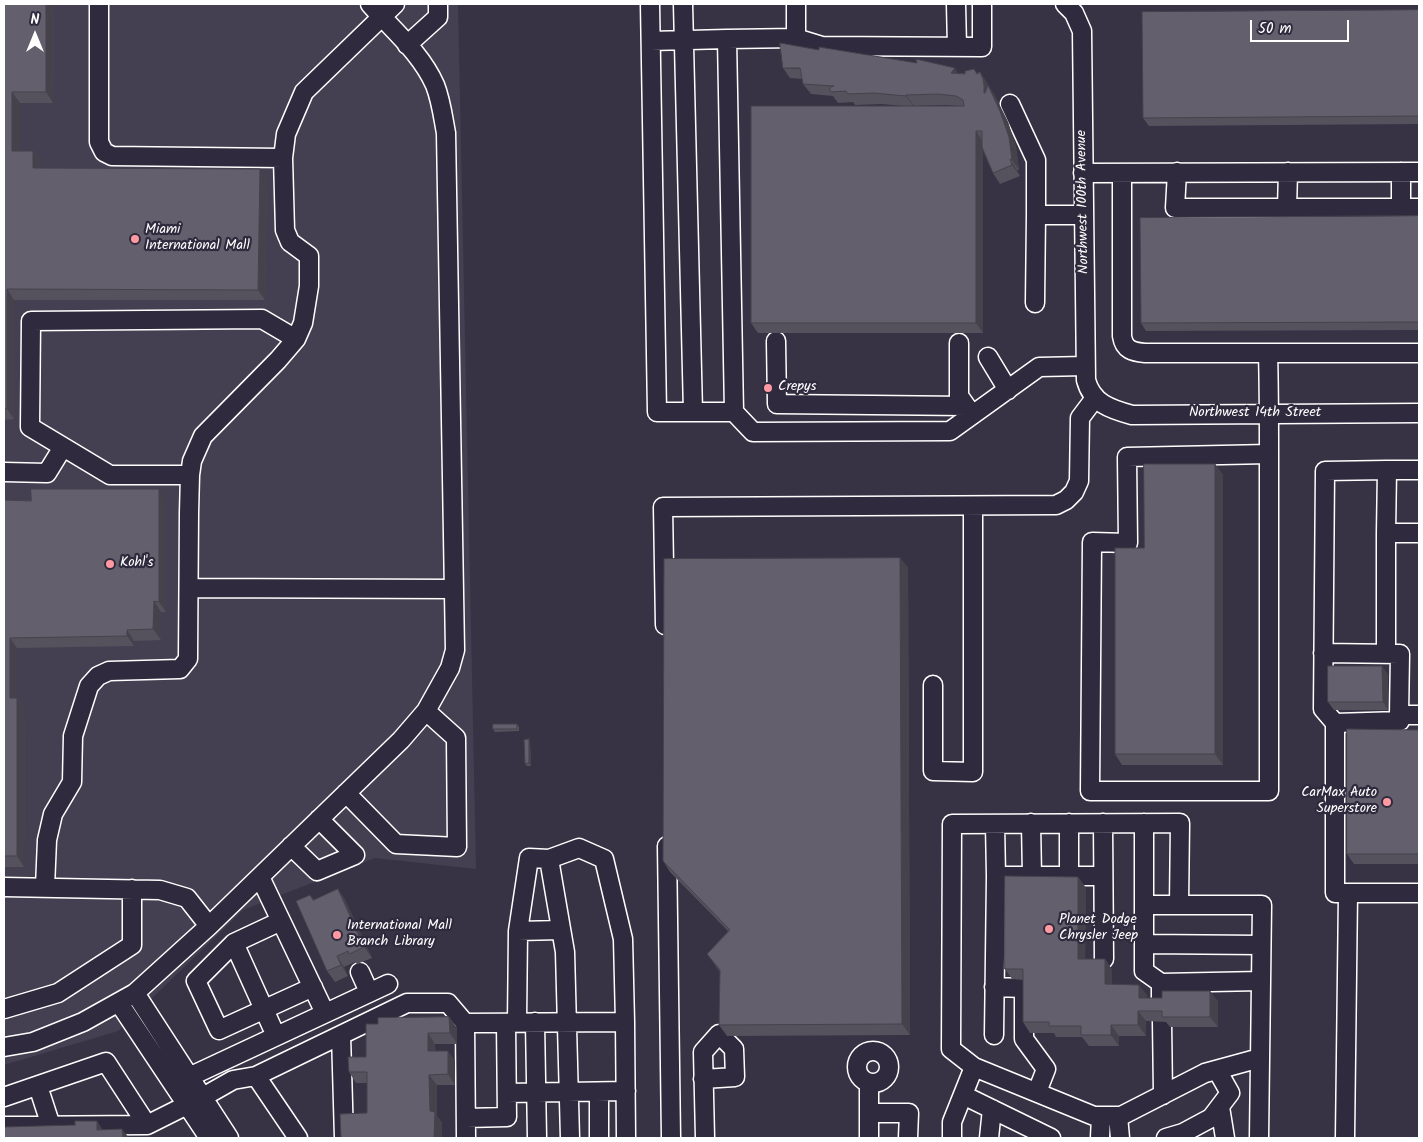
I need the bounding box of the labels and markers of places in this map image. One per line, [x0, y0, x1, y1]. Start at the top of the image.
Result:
place label: Miami International Mall [145, 223, 250, 256]
marker: Miami International Mall [129, 233, 141, 245]
place label: Crepys [778, 380, 817, 396]
marker: Crepys [762, 382, 774, 394]
place label: Kohl's [120, 556, 154, 572]
marker: Kohl's [104, 558, 116, 570]
place label: CarMax Auto Superstore [1301, 786, 1377, 819]
marker: CarMax Auto Superstore [1381, 796, 1393, 808]
place label: Planet Dodge Chrysler Jeep [1059, 913, 1138, 946]
place label: International Mall Branch Library [347, 919, 452, 952]
marker: Planet Dodge Chrysler Jeep [1043, 923, 1055, 935]
marker: International Mall Branch Library [331, 929, 343, 941]

